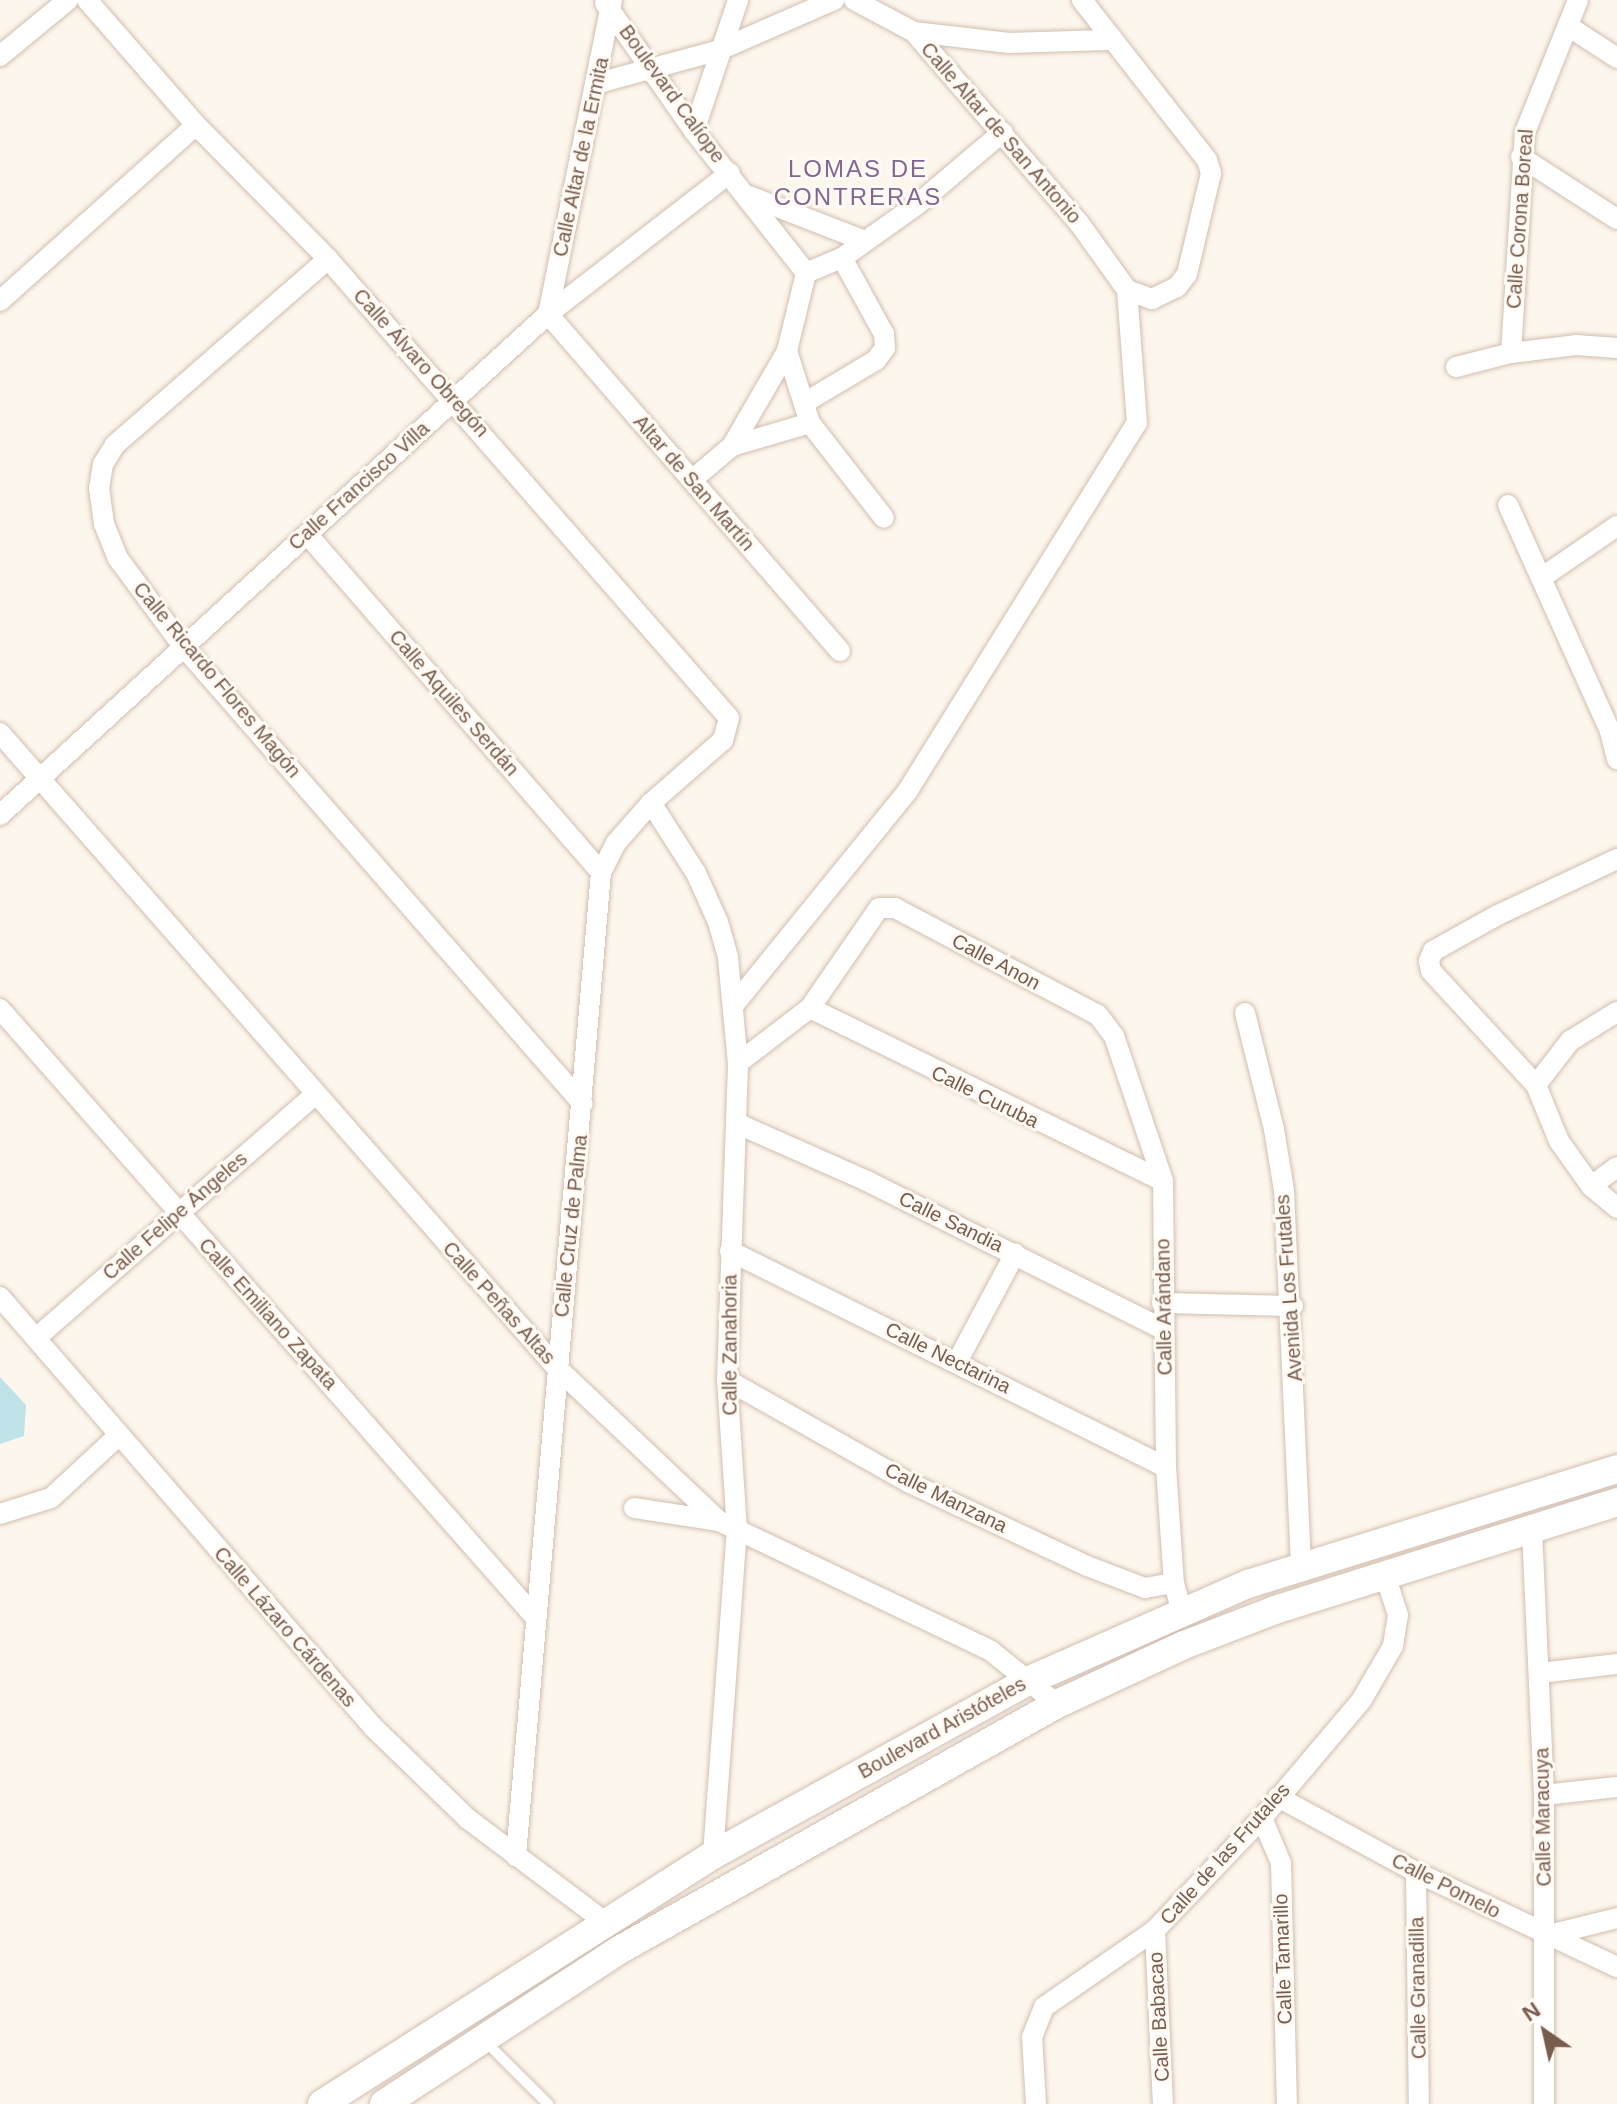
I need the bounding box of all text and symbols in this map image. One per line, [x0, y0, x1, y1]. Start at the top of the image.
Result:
street label: Boulevard Calíope [614, 20, 730, 168]
street label: Calle Altar de San Antonio [915, 37, 1087, 229]
street label: Calle Altar de la Ermita [548, 54, 614, 260]
street label: Calle Corona Boreal [1502, 128, 1538, 310]
district label: LOMAS DE CONTRERAS [774, 155, 942, 211]
street label: Calle Álvaro Obregón [348, 284, 494, 442]
street label: Altar de San Martín [628, 410, 760, 556]
street label: Calle Francisco Villa [284, 417, 434, 555]
street label: Calle Ricardo Flores Magón [128, 577, 306, 783]
street label: Calle Aquiles Serdán [384, 625, 524, 781]
street label: Calle Anon [947, 928, 1045, 996]
street label: Calle Curuba [927, 1061, 1043, 1133]
street label: Calle Cruz de Palma [549, 1134, 593, 1318]
street label: Calle Felipe Ángeles [98, 1147, 252, 1285]
street label: Calle Sandia [895, 1186, 1007, 1258]
street label: Avenida Los Frutales [1270, 1194, 1308, 1382]
street label: Calle Emiliano Zapata [194, 1233, 342, 1395]
street label: Calle Peñas Altas [437, 1236, 561, 1370]
street label: Calle Arándano [1151, 1238, 1177, 1376]
street label: Calle Zanahoria [718, 1274, 742, 1416]
street label: Calle Nectarina [881, 1317, 1015, 1399]
street label: Calle Manzana [881, 1458, 1011, 1538]
street label: Calle Lázaro Cárdenas [209, 1542, 361, 1712]
street label: Boulevard Aristóteles [854, 1672, 1030, 1784]
street label: Calle Maracuya [1530, 1747, 1556, 1887]
street label: Calle de las Frutales [1155, 1778, 1295, 1930]
street label: Calle Pomelo [1388, 1848, 1504, 1924]
street label: Calle Tamarillo [1269, 1893, 1297, 2025]
street label: Calle Granadilla [1405, 1917, 1431, 2059]
street label: Calle Babacao [1144, 1951, 1174, 2083]
north arrow [1505, 1992, 1585, 2072]
text: N [1518, 1997, 1545, 2026]

